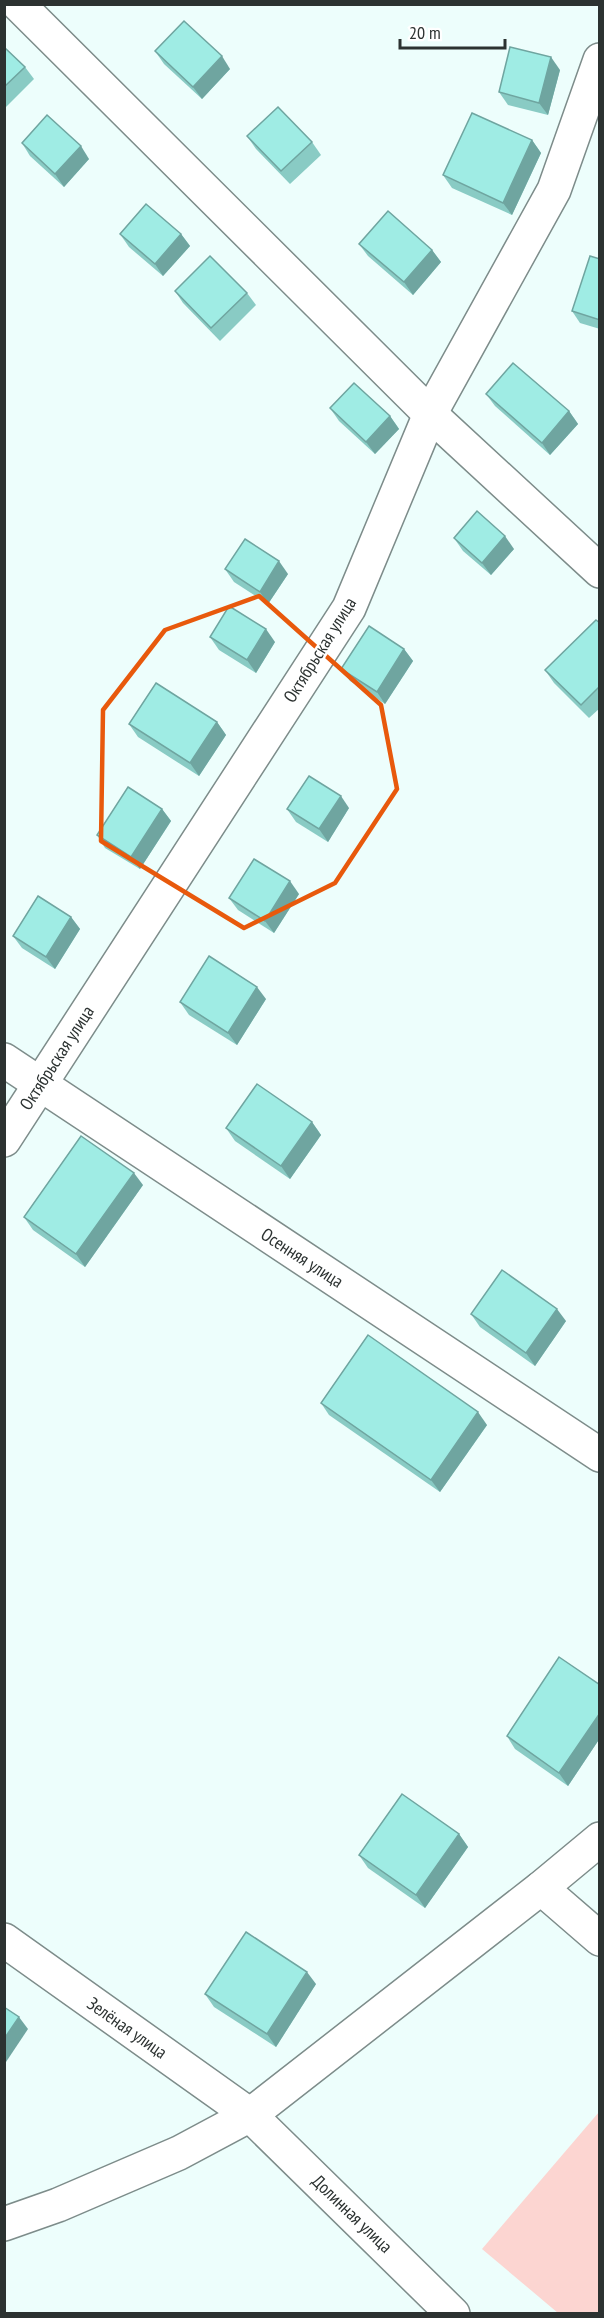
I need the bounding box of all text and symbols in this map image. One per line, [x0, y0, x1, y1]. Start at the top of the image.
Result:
scale bar [400, 12, 505, 50]
text: 20 m [409, 21, 441, 44]
street label: Октябрьская улица [278, 593, 361, 707]
street label: Октябрьская улица [14, 1001, 99, 1114]
street label: Осенняя улица [257, 1222, 348, 1293]
street label: Зелёная улица [83, 1992, 172, 2063]
street label: Долинная улица [307, 2170, 397, 2258]

